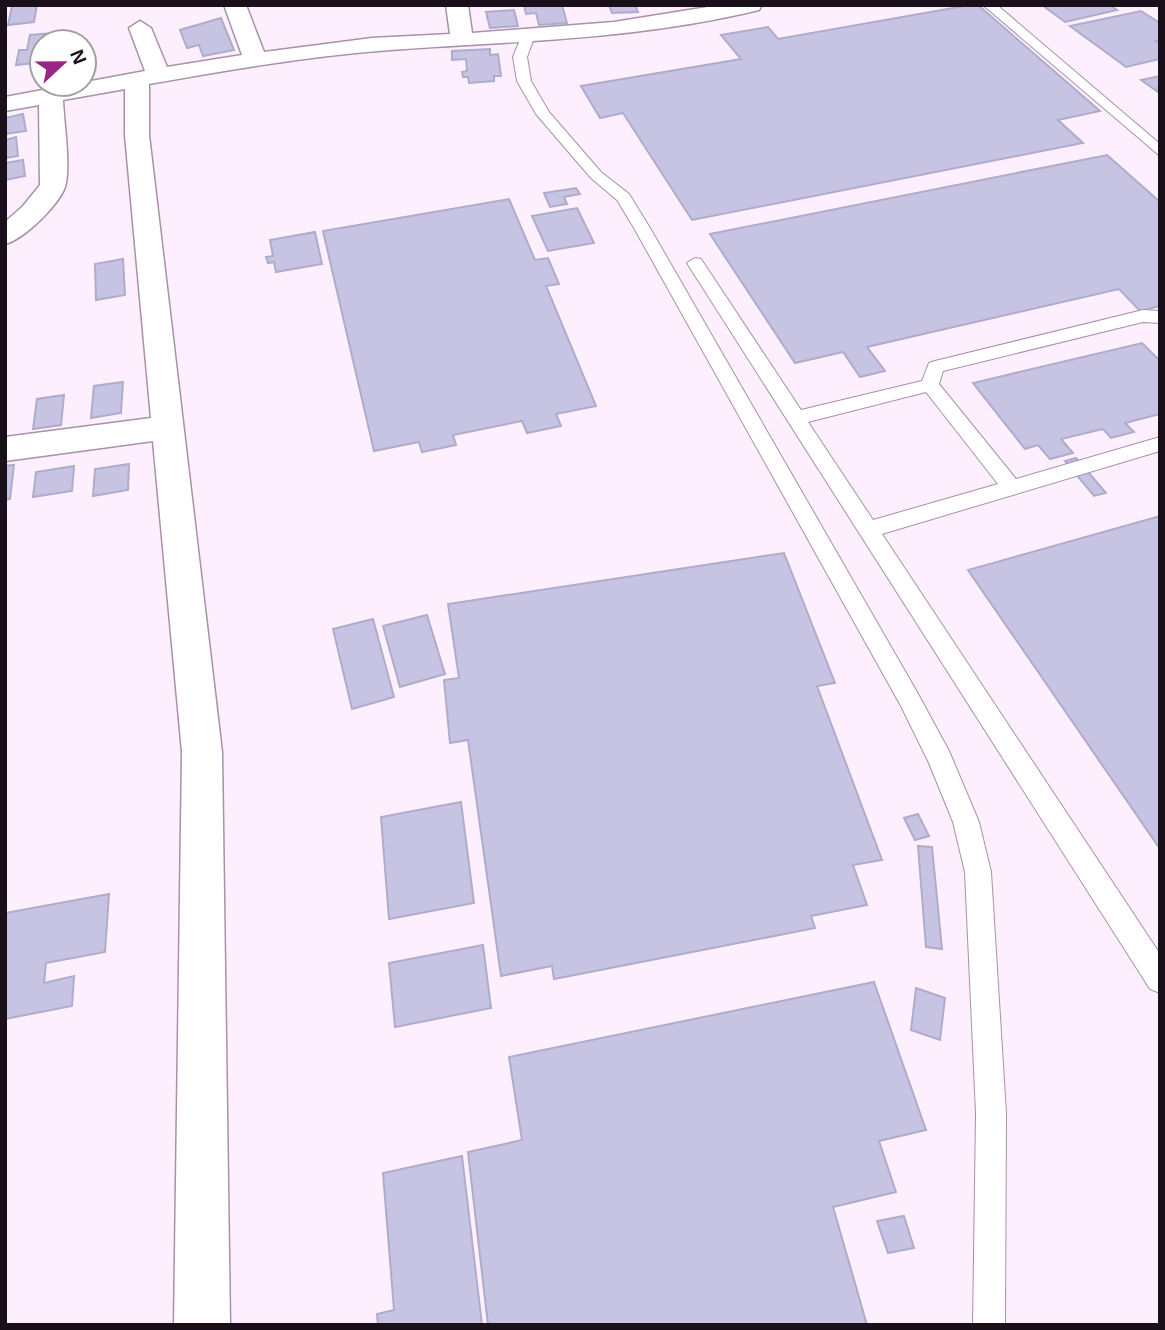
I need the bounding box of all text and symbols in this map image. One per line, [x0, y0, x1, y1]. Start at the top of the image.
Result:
north arrow [28, 28, 98, 98]
text: N [66, 47, 91, 67]

